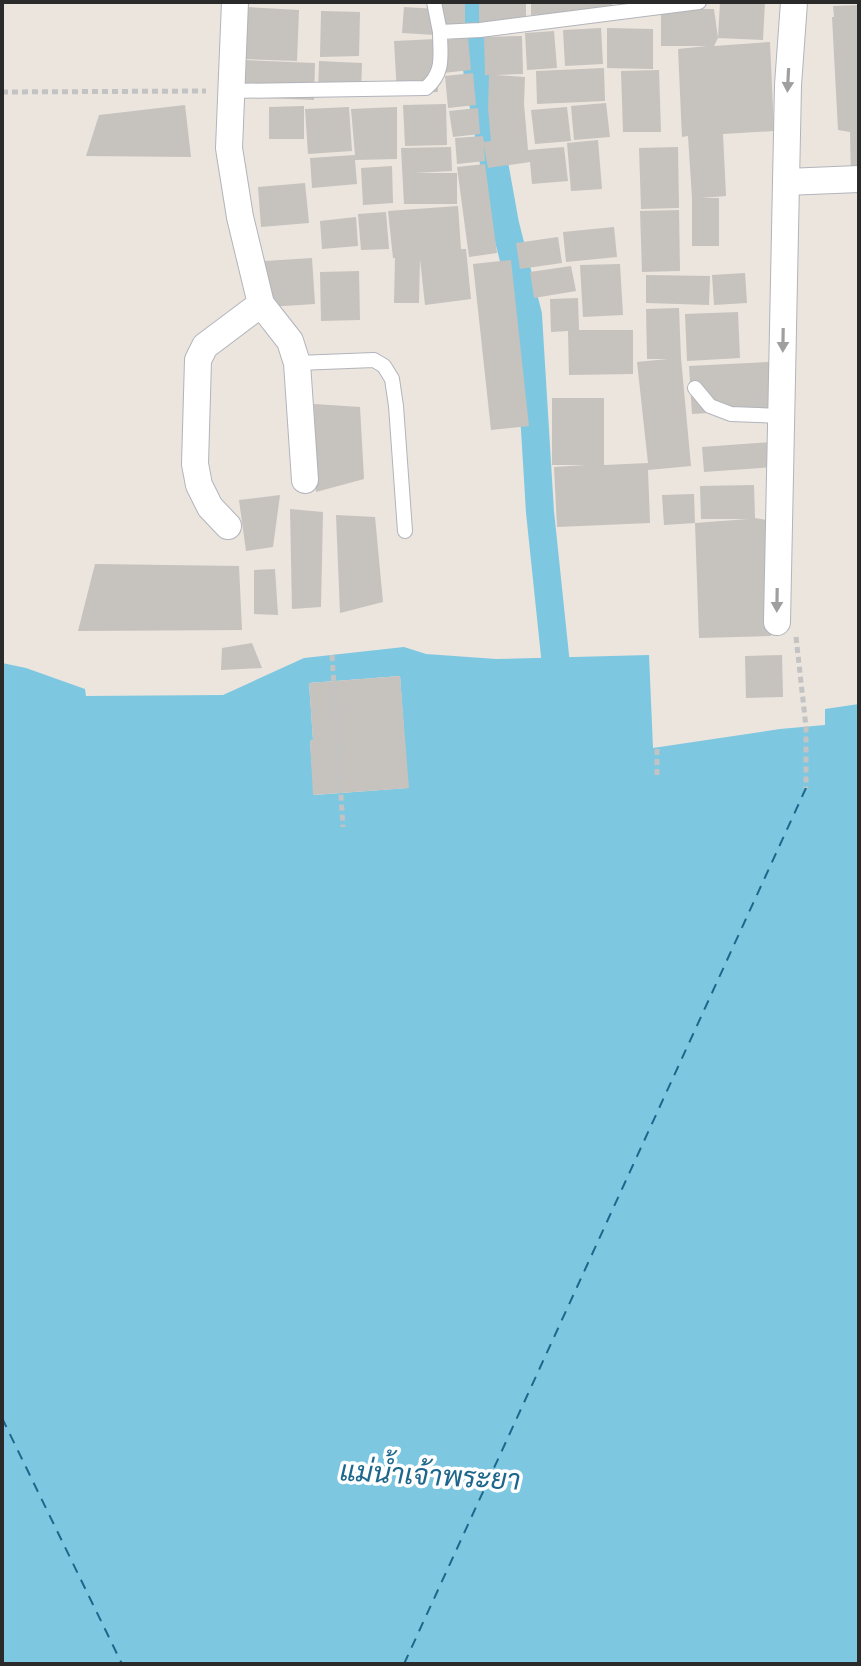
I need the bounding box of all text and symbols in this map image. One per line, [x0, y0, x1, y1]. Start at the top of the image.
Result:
one-way arrow [782, 68, 795, 93]
one-way arrow [776, 328, 789, 353]
one-way arrow [771, 588, 784, 613]
water label: แม่น้ำเจ้าพระยา [339, 1446, 522, 1497]

